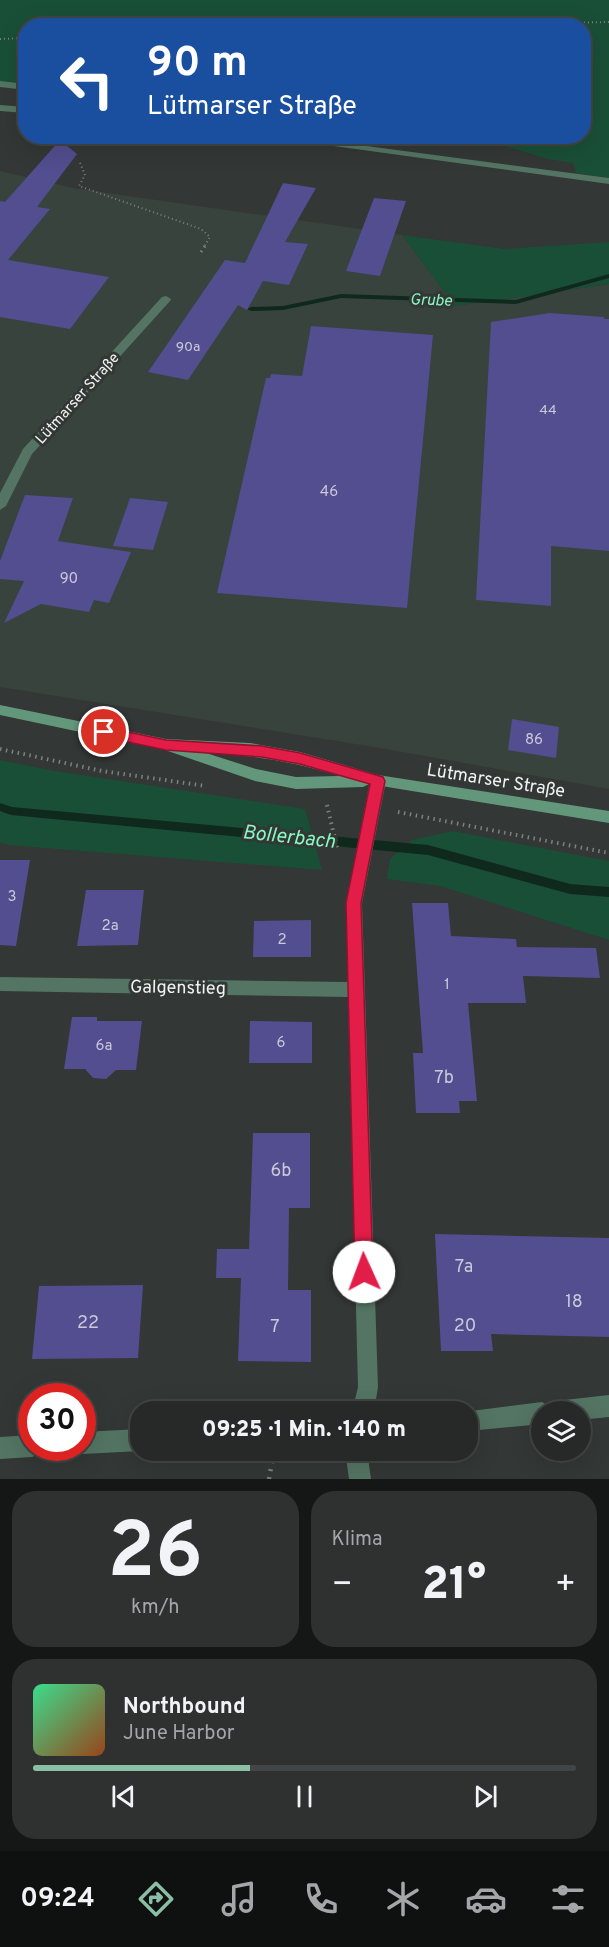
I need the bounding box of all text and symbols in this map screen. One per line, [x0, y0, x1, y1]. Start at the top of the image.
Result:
text: 90 m [147, 38, 248, 91]
icon: left [48, 42, 126, 120]
text: Lütmarser Straße [147, 90, 357, 124]
water label: Grube [410, 290, 453, 312]
house number: 90a [176, 339, 200, 356]
street label: Lütmarser Straße [32, 349, 124, 449]
house number: 44 [539, 402, 557, 419]
house number: 46 [320, 483, 338, 502]
house number: 90 [60, 570, 78, 589]
pin [78, 706, 129, 757]
icon: arrive [87, 715, 120, 748]
house number: 86 [525, 731, 543, 750]
street label: Lütmarser Straße [425, 759, 567, 804]
water label: Bollerbach [241, 820, 337, 856]
house number: 3 [7, 888, 17, 907]
house number: 2a [101, 917, 119, 936]
house number: 2 [277, 931, 287, 950]
street label: Galgenstieg [130, 976, 226, 1001]
house number: 1 [444, 976, 450, 995]
house number: 6 [277, 1034, 286, 1053]
house number: 6a [96, 1037, 112, 1056]
house number: 7b [434, 1067, 454, 1090]
house number: 6b [271, 1160, 291, 1183]
position arrow [332, 1240, 396, 1304]
house number: 7a [455, 1256, 473, 1279]
house number: 18 [565, 1291, 583, 1314]
house number: 22 [77, 1312, 99, 1335]
house number: 20 [454, 1315, 476, 1338]
house number: 7 [270, 1316, 280, 1339]
speed limit sign: 30 [18, 1383, 96, 1461]
map controls [531, 1401, 591, 1461]
button: layers [531, 1401, 591, 1461]
text: 09:25 · 1 Min. · 140 m [202, 1417, 406, 1444]
text: 26 [107, 1506, 203, 1605]
text: Klima [332, 1527, 383, 1553]
text: 21° [421, 1558, 486, 1615]
text: − [332, 1565, 353, 1607]
text: + [555, 1565, 576, 1607]
text: km/h [131, 1595, 180, 1621]
text: Northbound [123, 1694, 246, 1721]
text: June Harbor [123, 1721, 235, 1747]
icon: previous [107, 1780, 140, 1813]
icon: pause [288, 1780, 321, 1813]
icon: next [469, 1780, 502, 1813]
icon: directions [135, 1878, 177, 1920]
icon: music [218, 1878, 260, 1920]
icon: phone [300, 1878, 342, 1920]
icon: climate [382, 1878, 424, 1920]
icon: car [465, 1878, 507, 1920]
icon: filters [547, 1878, 589, 1920]
text: 09:24 [20, 1882, 95, 1916]

